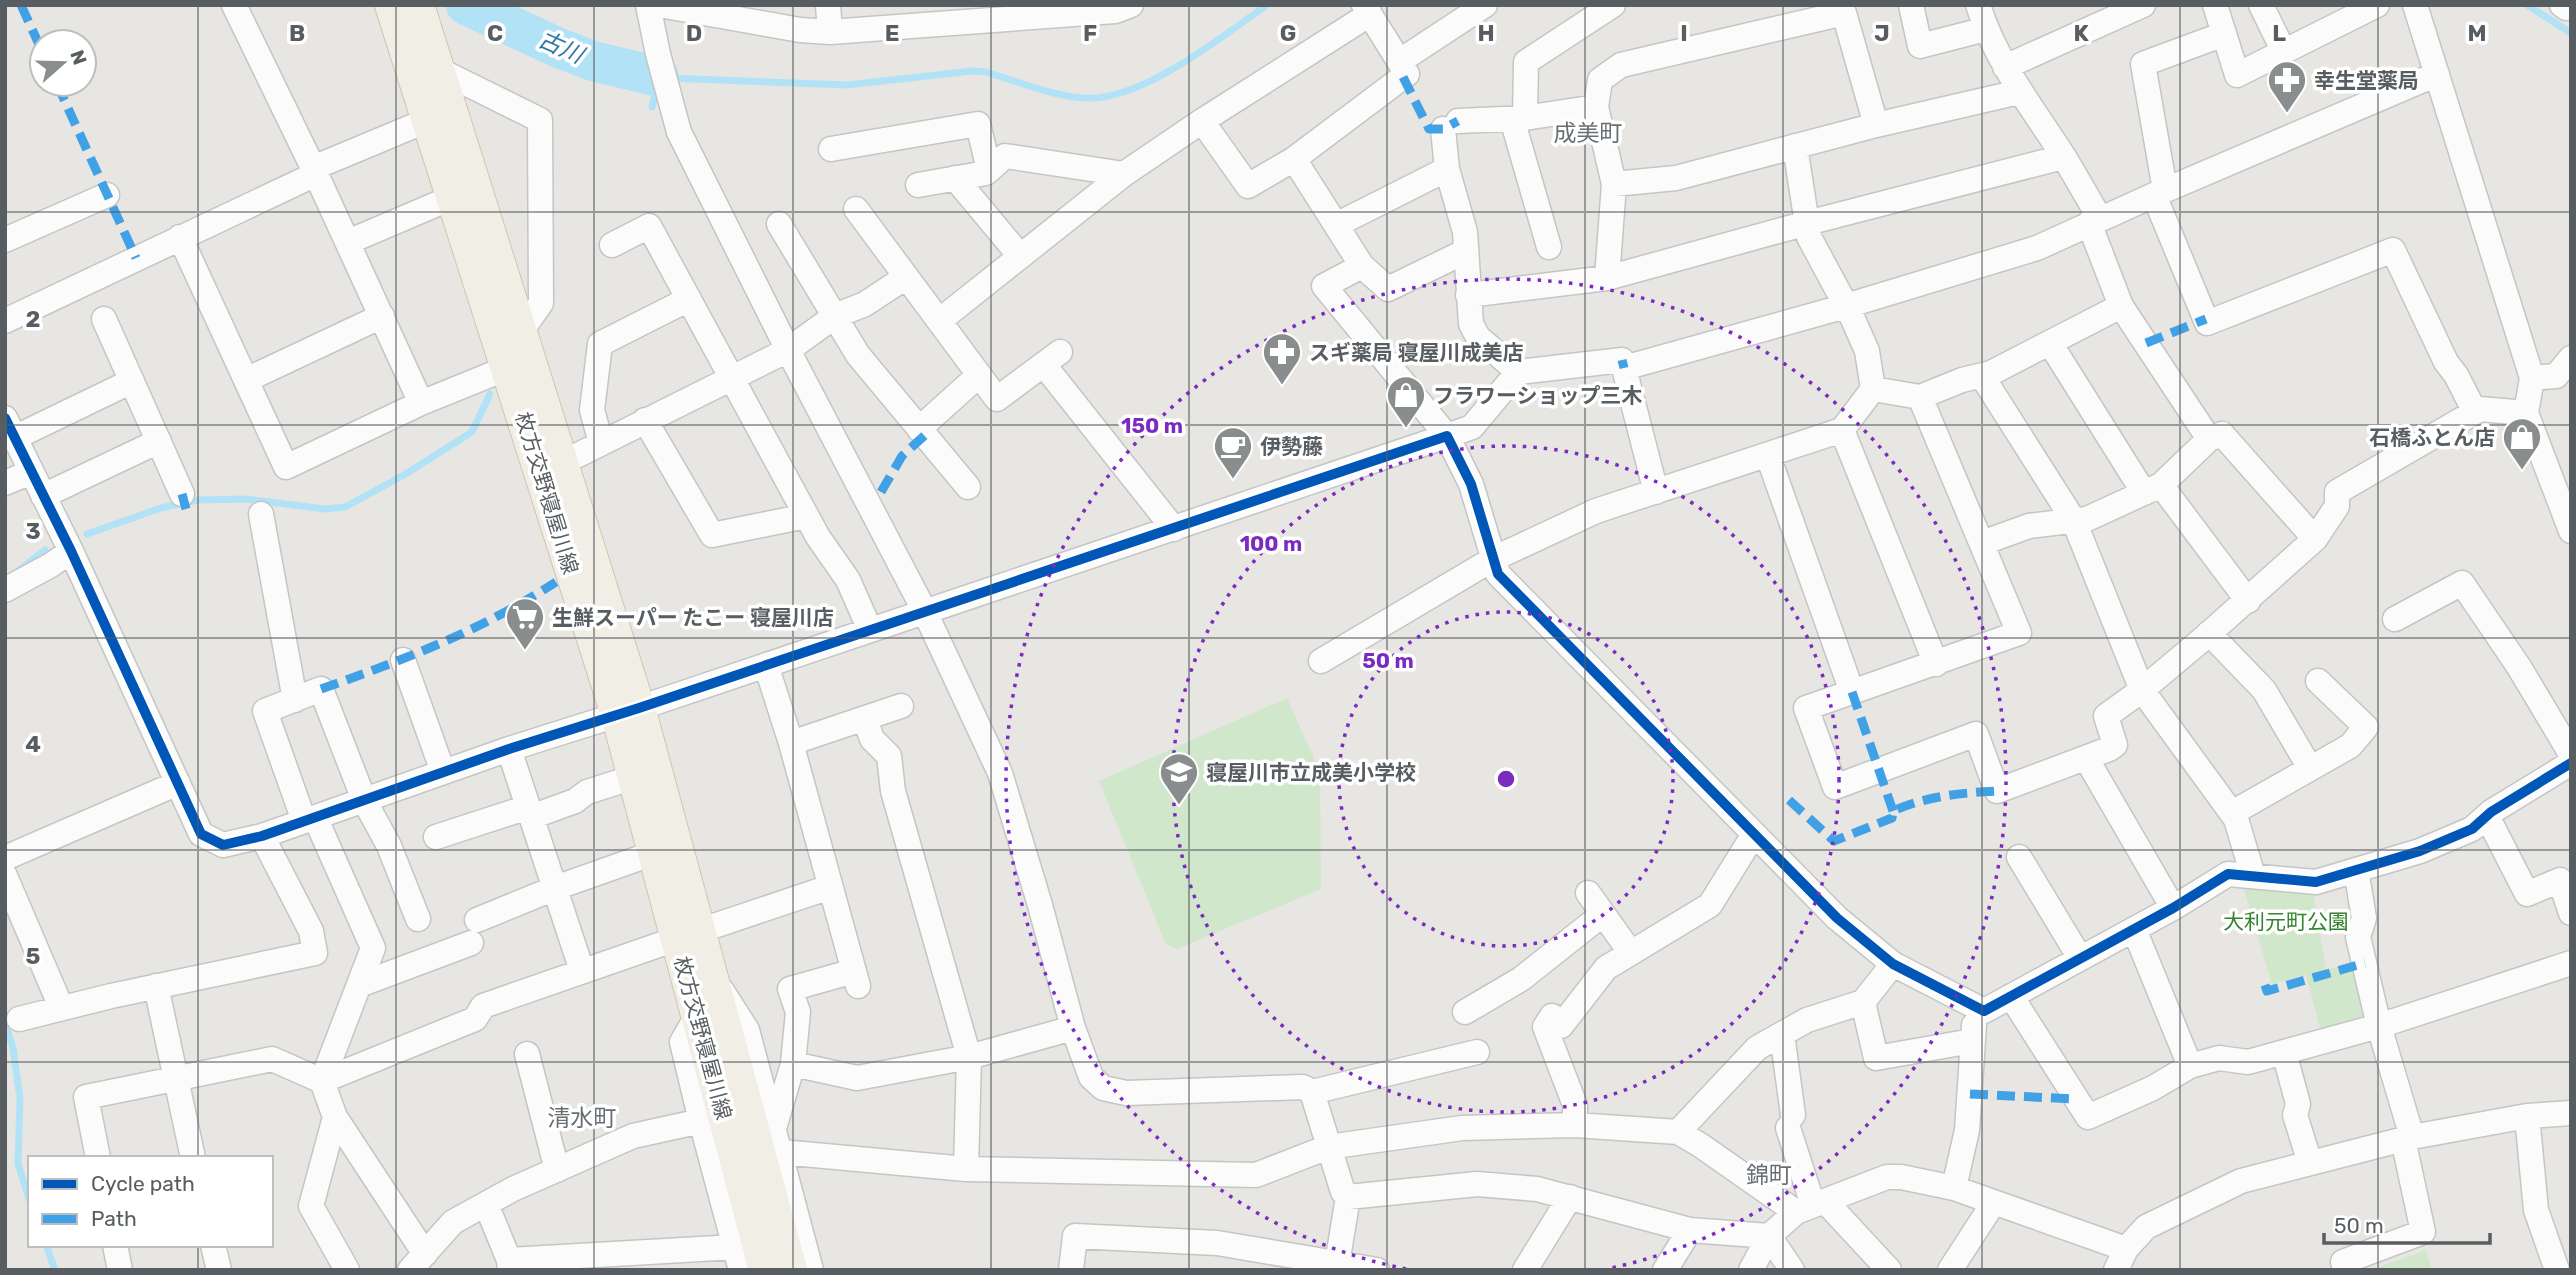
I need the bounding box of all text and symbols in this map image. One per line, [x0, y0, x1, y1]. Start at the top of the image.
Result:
text: B [289, 19, 305, 47]
text: C [487, 19, 503, 47]
text: D [686, 19, 702, 47]
text: E [885, 19, 899, 47]
text: F [1083, 19, 1097, 47]
text: G [1280, 19, 1296, 47]
text: H [1477, 19, 1495, 47]
text: I [1680, 19, 1688, 47]
text: J [1874, 19, 1890, 47]
text: K [2073, 19, 2089, 47]
text: L [2272, 19, 2286, 47]
text: M [2467, 19, 2487, 47]
water label: 古川 [534, 25, 590, 70]
north arrow [28, 28, 98, 98]
text: N [65, 47, 92, 68]
pharmacy icon: 幸生堂薬局 [2266, 59, 2308, 114]
place label: 幸生堂薬局 [2314, 68, 2419, 93]
district label: 成美町 [1554, 119, 1623, 147]
text: 2 [26, 305, 40, 333]
pharmacy icon: スギ薬局 寝屋川成美店 [1261, 331, 1303, 386]
place label: スギ薬局 寝屋川成美店 [1309, 340, 1523, 365]
shop icon: フラワーショップ三木 [1385, 374, 1427, 429]
place label: フラワーショップ三木 [1433, 383, 1643, 408]
street label: 枚方交野寝屋川線 [510, 409, 584, 577]
text: 150 m [1121, 413, 1183, 438]
shop icon: 石橋ふとん店 [2501, 416, 2543, 471]
cafe icon: 伊勢藤 [1212, 425, 1254, 480]
place label: 石橋ふとん店 [2369, 425, 2495, 450]
place label: 伊勢藤 [1260, 434, 1323, 459]
text: 3 [25, 517, 41, 545]
text: 100 m [1240, 531, 1302, 556]
supermarket icon: 生鮮スーパー たこー 寝屋川店 [504, 596, 546, 651]
place label: 生鮮スーパー たこー 寝屋川店 [552, 605, 834, 630]
text: 50 m [1362, 648, 1414, 673]
text: 4 [25, 730, 41, 758]
school or university icon: 寝屋川市立成美小学校 [1158, 751, 1200, 806]
place label: 寝屋川市立成美小学校 [1206, 760, 1416, 785]
centre of rings [1494, 767, 1518, 791]
park label: 大利元町公園 [2223, 909, 2349, 934]
text: 5 [26, 942, 41, 970]
street label: 枚方交野寝屋川線 [669, 954, 737, 1122]
district label: 清水町 [548, 1104, 617, 1132]
legend [28, 1156, 273, 1247]
district label: 錦町 [1746, 1161, 1792, 1189]
text: Cycle path [91, 1171, 195, 1196]
scale bar [2324, 1202, 2490, 1246]
text: Path [91, 1206, 137, 1231]
text: 50 m [2334, 1213, 2384, 1238]

